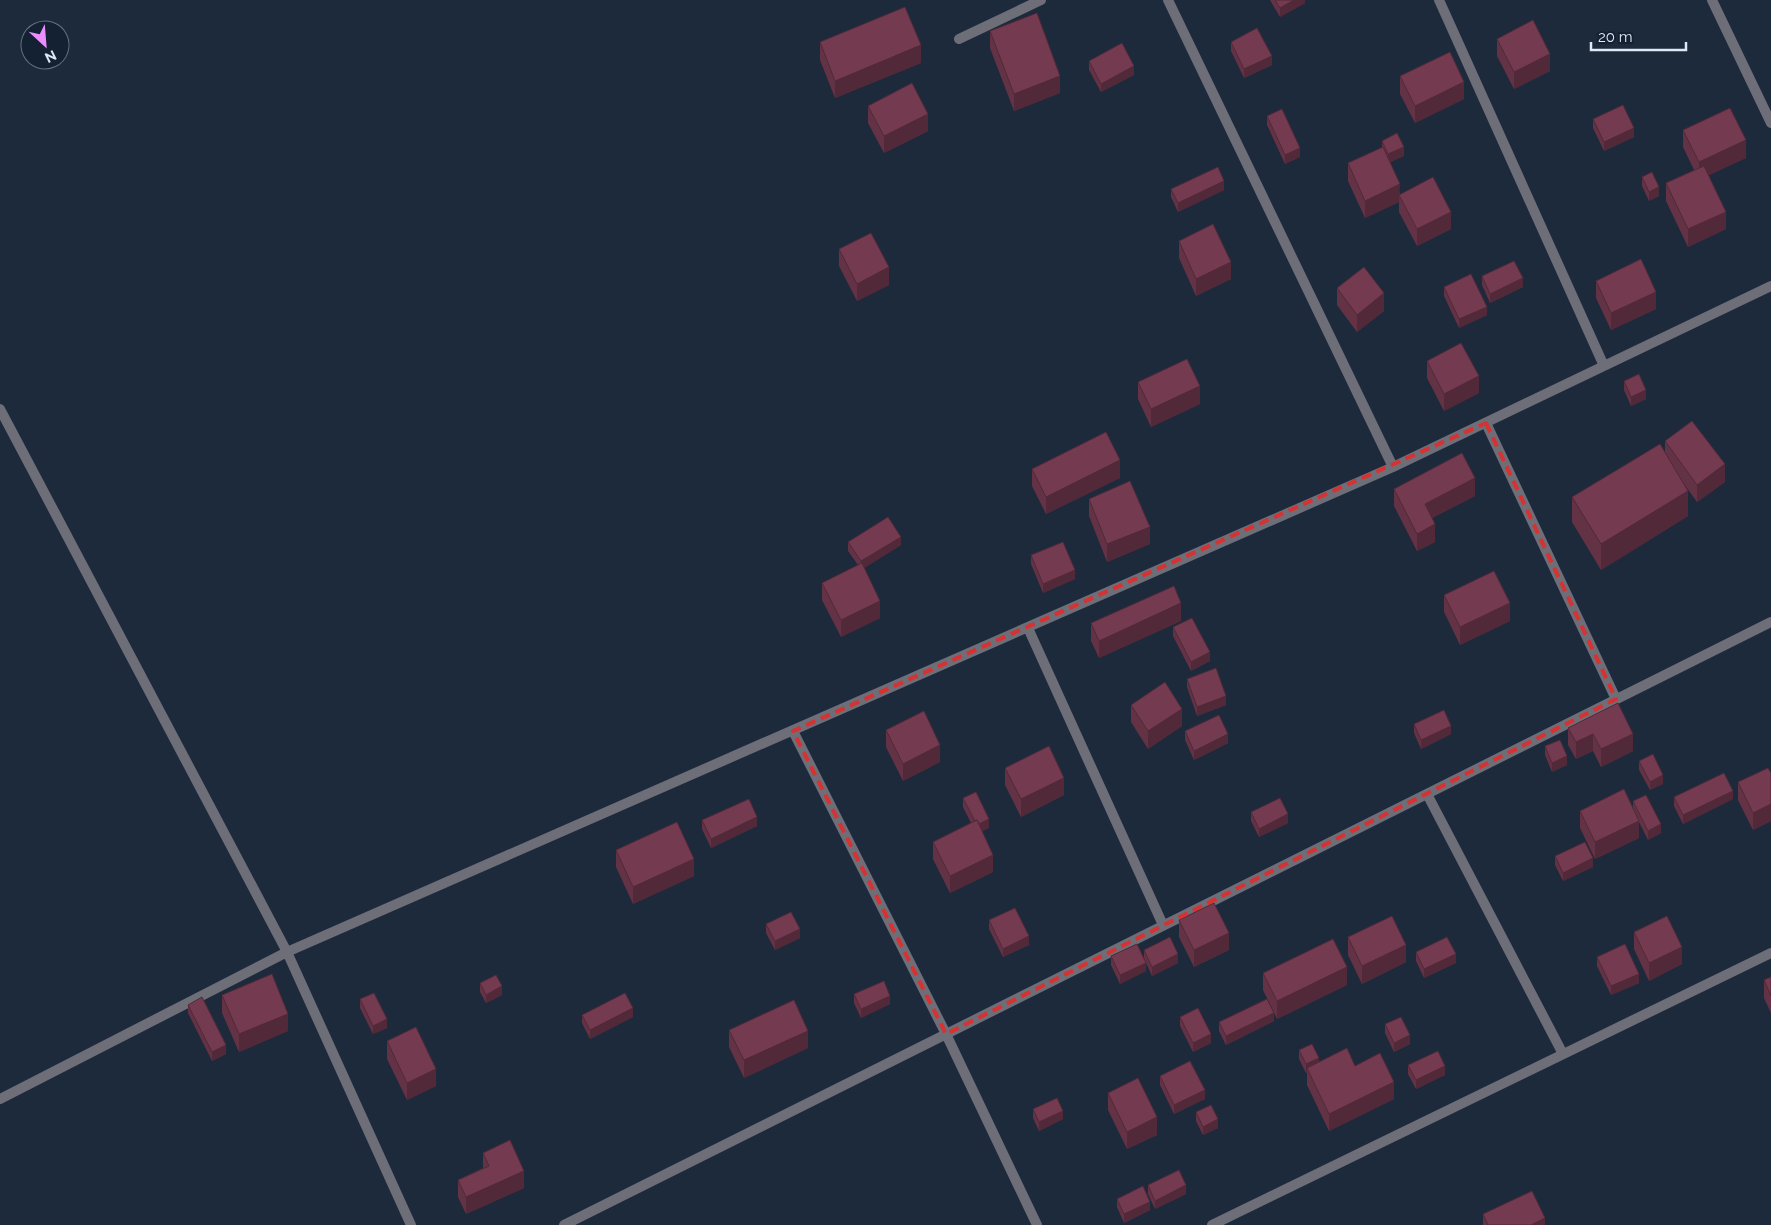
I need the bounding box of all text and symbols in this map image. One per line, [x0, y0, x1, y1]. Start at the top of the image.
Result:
north arrow [20, 20, 70, 70]
scale bar [1591, 20, 1686, 52]
text: 20 m [1598, 28, 1633, 46]
text: N [42, 47, 59, 66]

